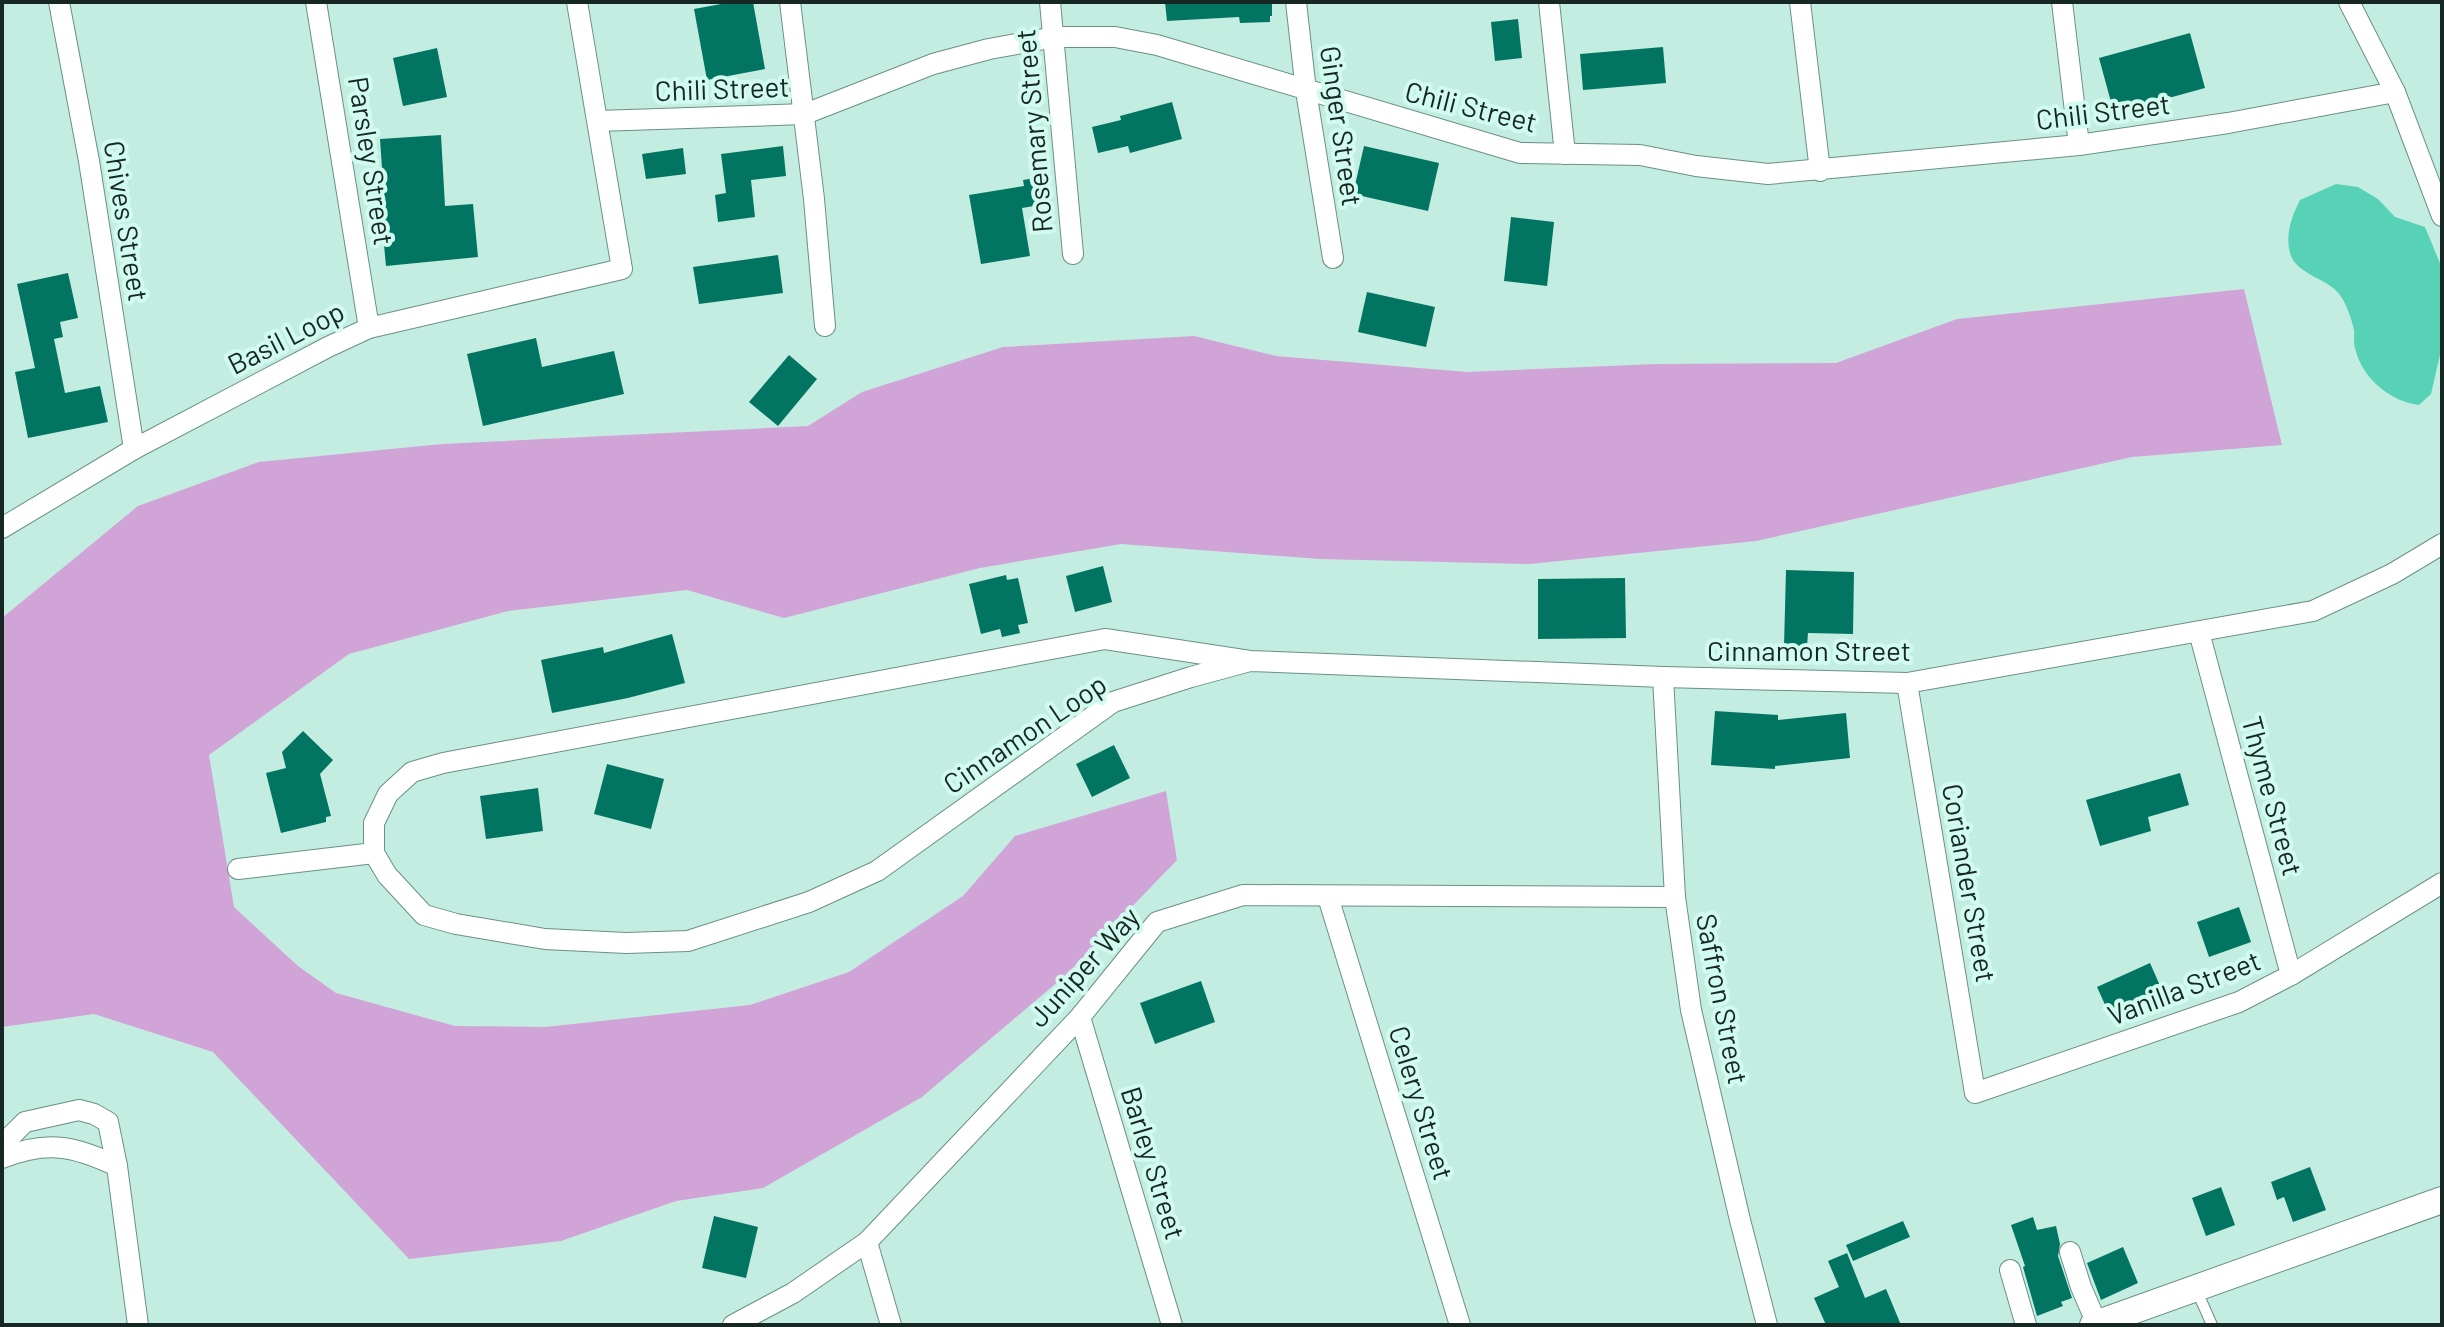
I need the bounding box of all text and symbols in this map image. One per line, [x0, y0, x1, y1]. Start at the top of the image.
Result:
street label: Rosemary Street [1007, 28, 1059, 234]
street label: Ginger Street [1314, 44, 1370, 208]
street label: Chili Street [654, 69, 790, 107]
street label: Chili Street [1402, 73, 1541, 139]
street label: Parsley Street [342, 74, 402, 248]
street label: Chili Street [2034, 86, 2172, 136]
street label: Chives Street [98, 138, 156, 304]
street label: Basil Loop [222, 293, 350, 381]
street label: Cinnamon Street [1707, 633, 1911, 667]
street label: Cinnamon Loop [936, 666, 1112, 800]
street label: Thyme Street [2235, 712, 2311, 879]
street label: Coriander Street [1936, 781, 2004, 985]
street label: Juniper Way [1021, 899, 1146, 1033]
street label: Saffron Street [1690, 911, 1756, 1087]
street label: Vanilla Street [2102, 942, 2265, 1032]
street label: Celery Street [1382, 1022, 1461, 1184]
street label: Barley Street [1115, 1082, 1193, 1243]

